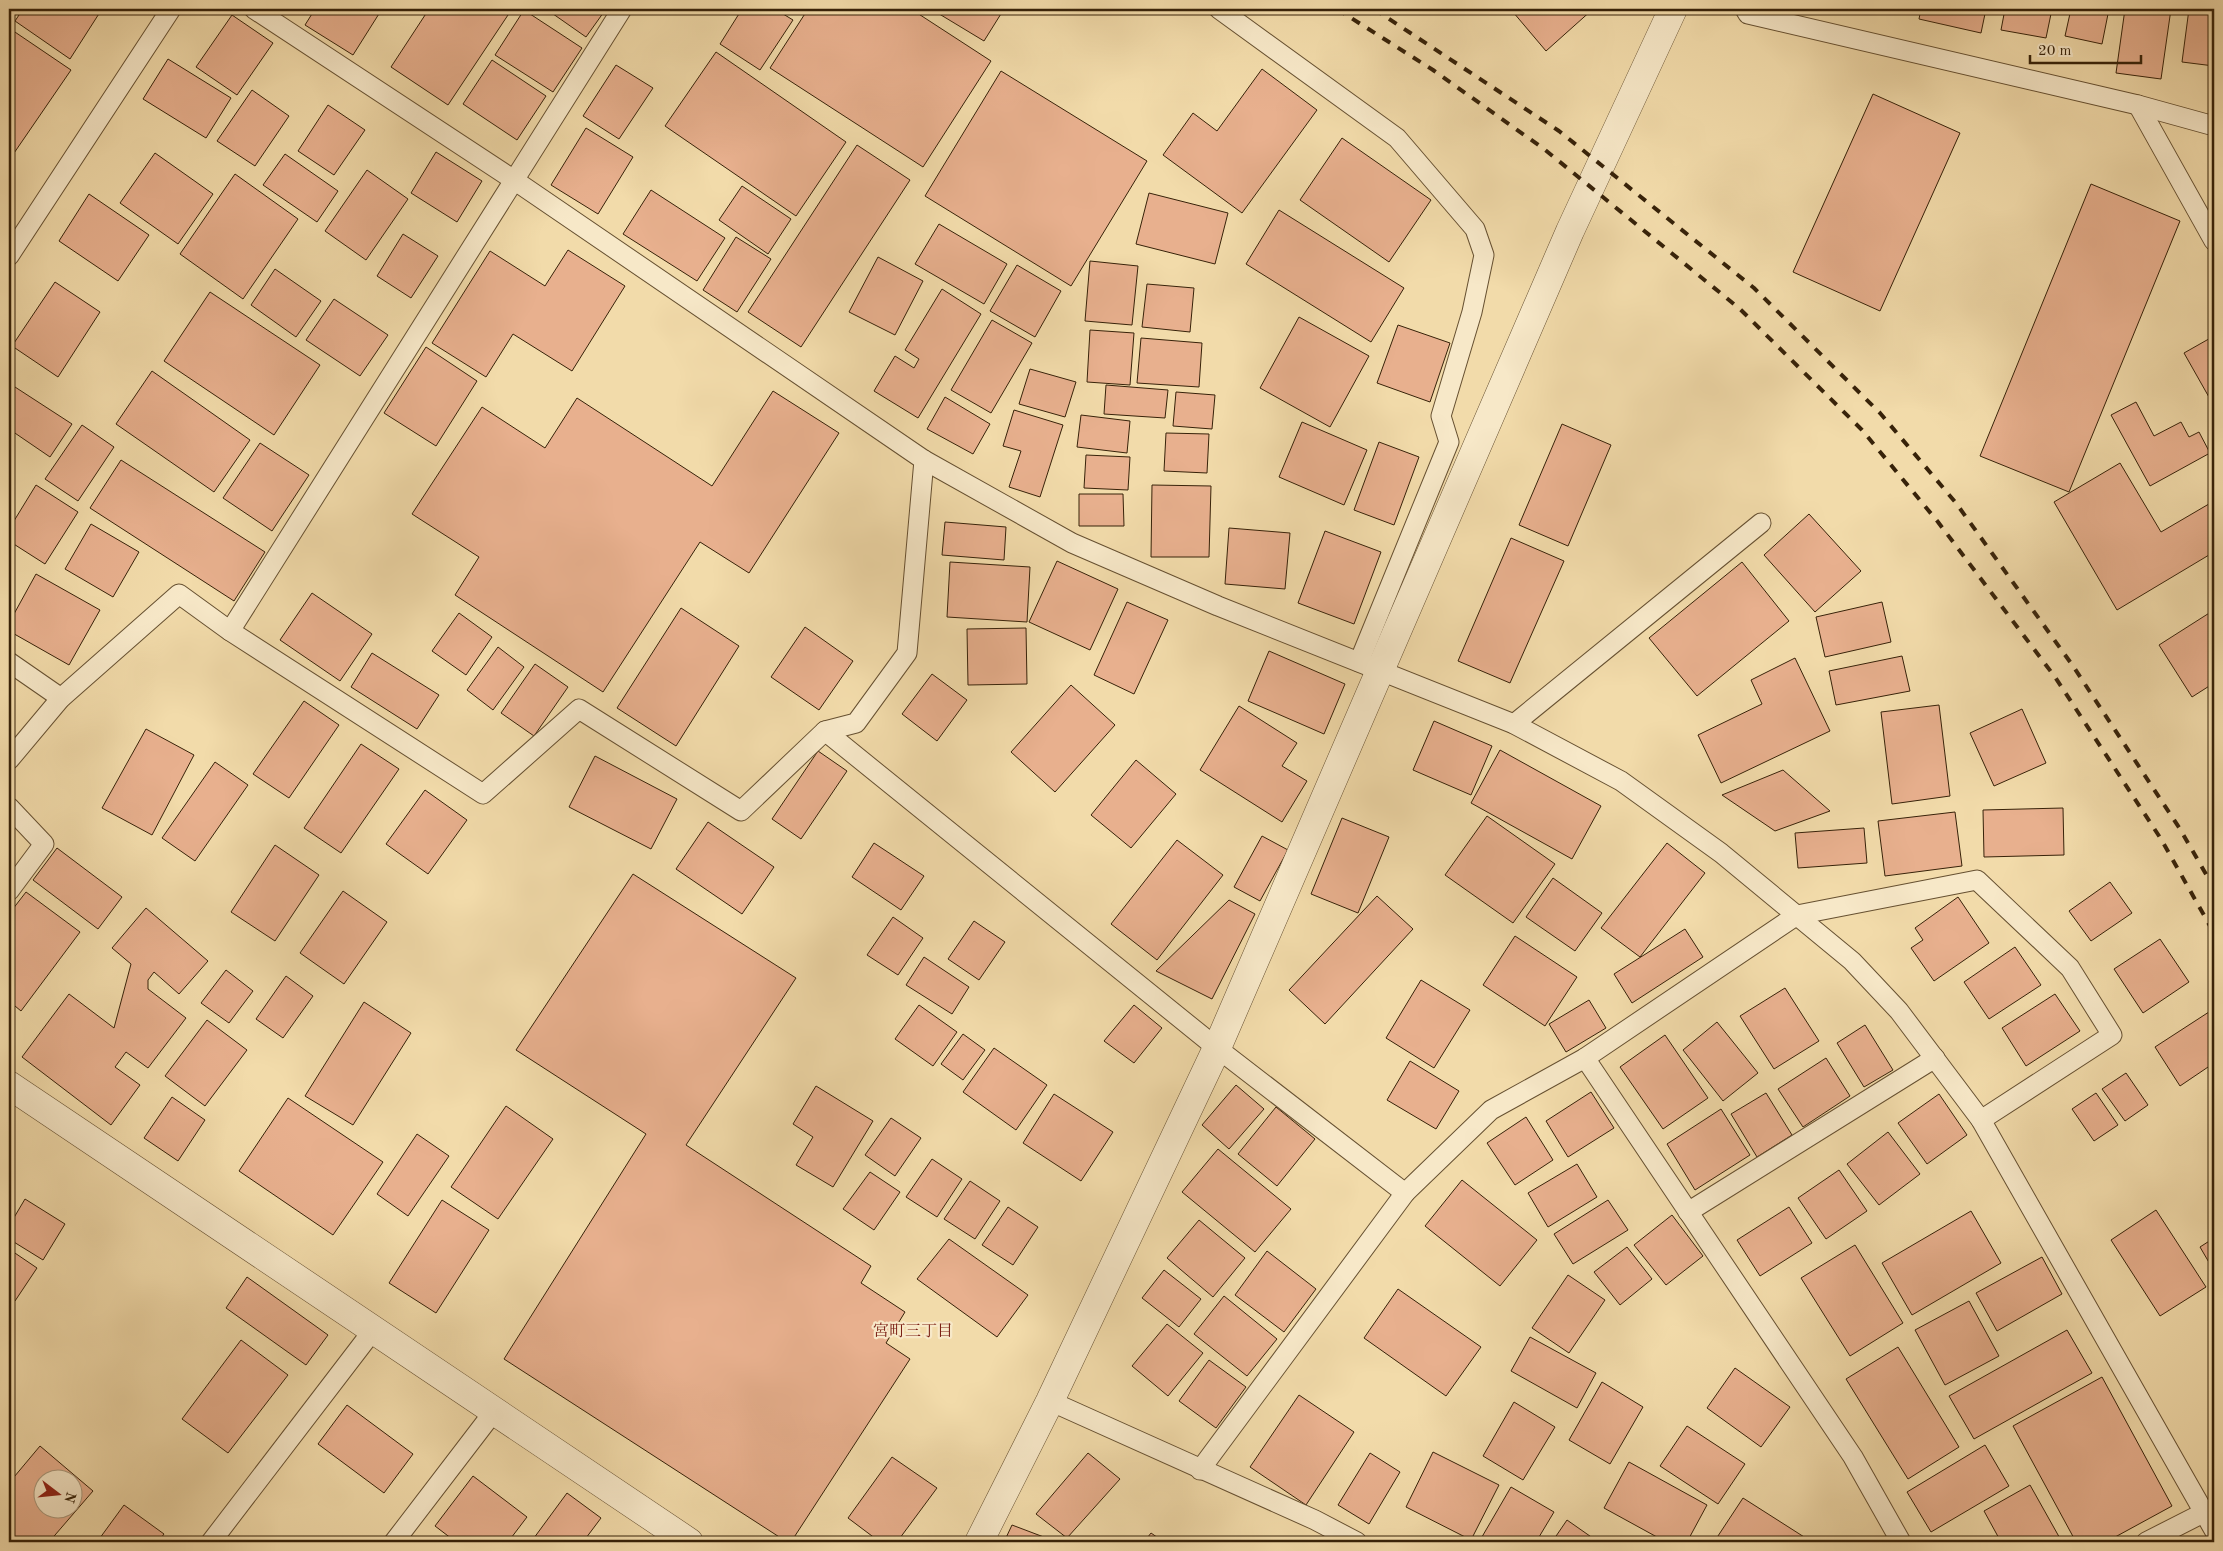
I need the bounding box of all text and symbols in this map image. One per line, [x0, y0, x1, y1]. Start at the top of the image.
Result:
scale bar [2030, 32, 2142, 64]
text: 20 m [2038, 44, 2072, 59]
district label: 宮町三丁目 [873, 1322, 953, 1340]
north arrow [32, 1468, 82, 1518]
text: N [61, 1490, 78, 1505]

